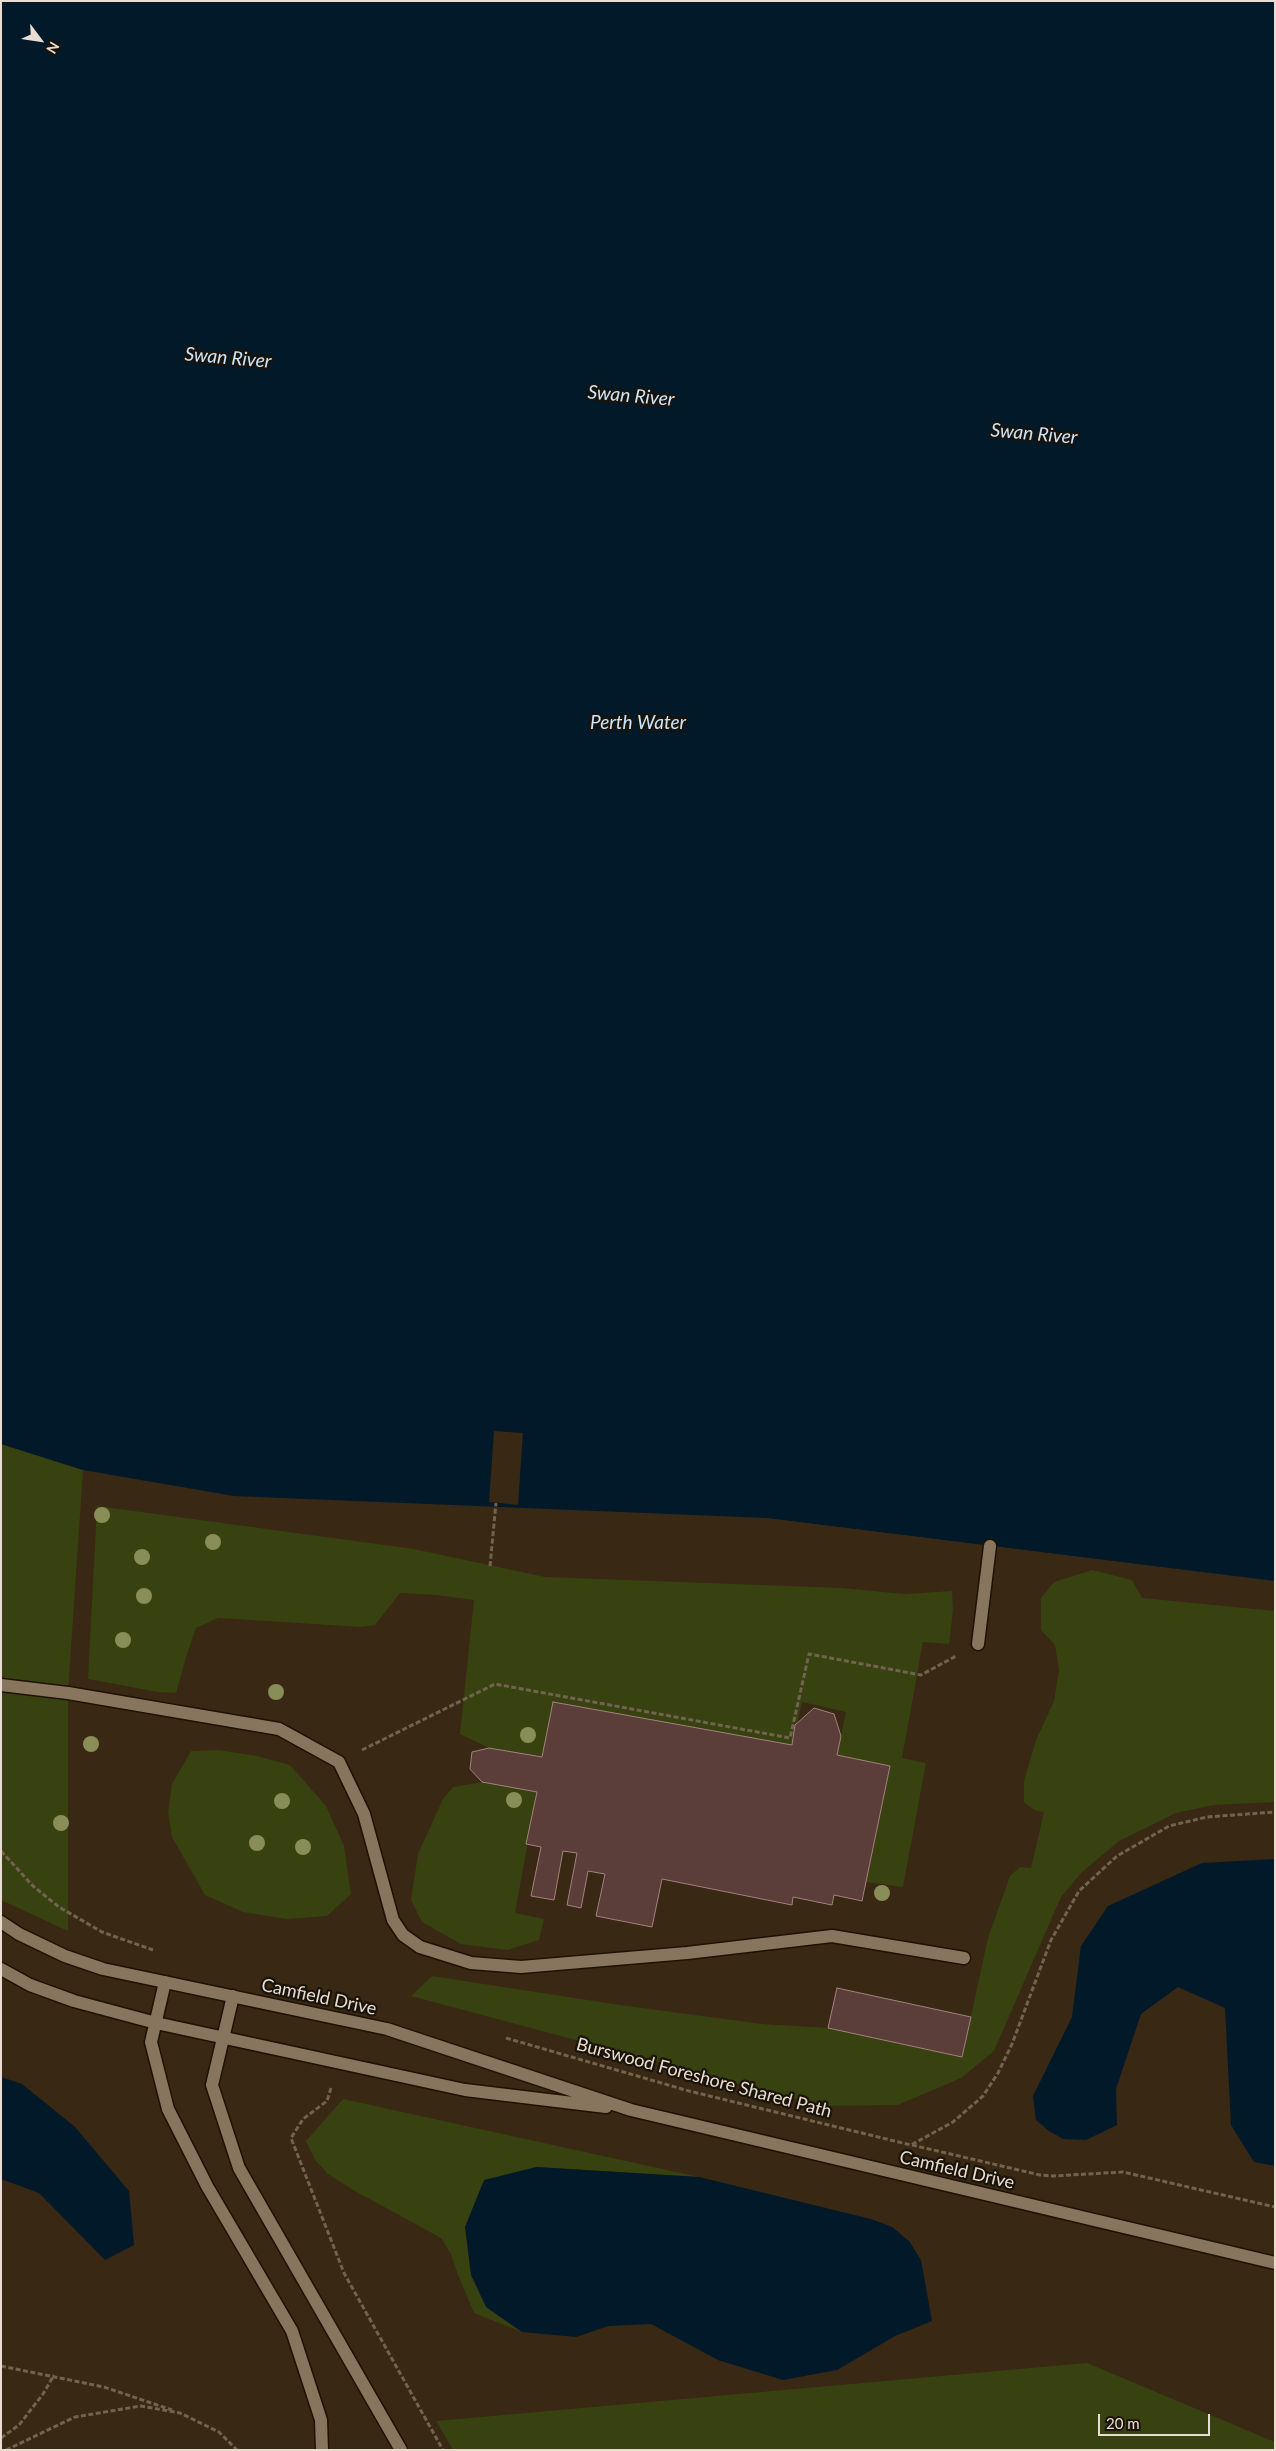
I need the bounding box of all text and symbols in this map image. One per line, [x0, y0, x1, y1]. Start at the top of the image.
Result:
north arrow [15, 15, 65, 65]
text: N [43, 39, 63, 57]
water label: Swan River [184, 343, 272, 373]
water label: Swan River [587, 381, 675, 411]
water label: Swan River [990, 419, 1078, 449]
water label: Perth Water [590, 712, 686, 734]
street label: Camfield Drive [259, 1974, 379, 2020]
street label: Burswood Foreshore Shared Path [574, 2033, 834, 2123]
street label: Camfield Drive [897, 2146, 1017, 2194]
scale bar [1101, 2404, 1214, 2436]
text: 20 m [1106, 2414, 1140, 2432]

